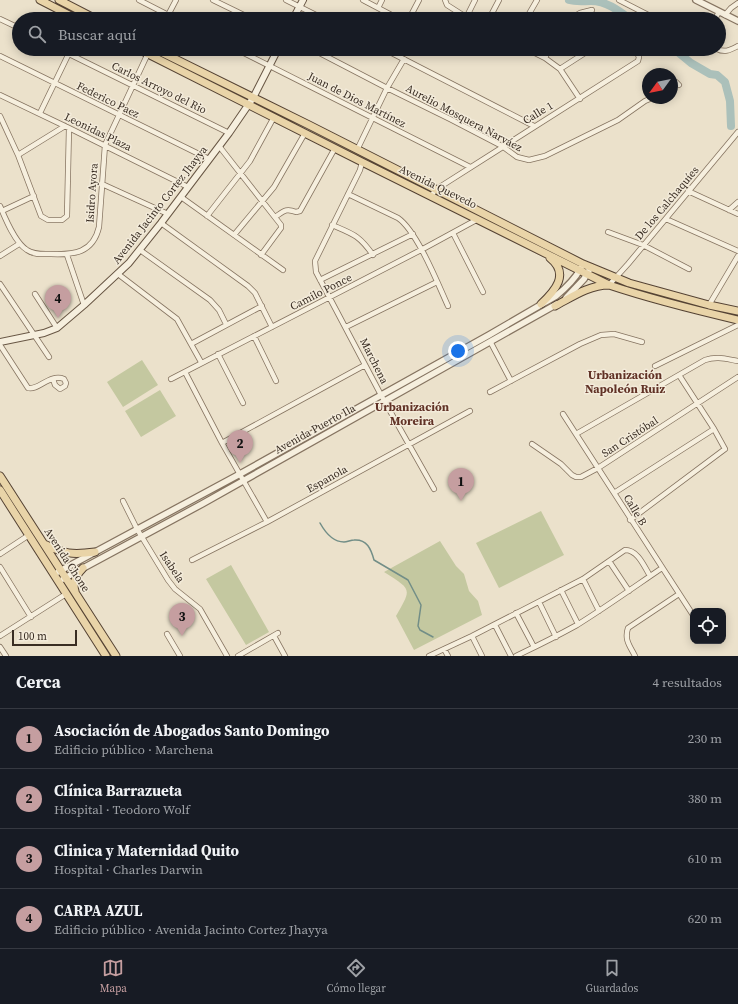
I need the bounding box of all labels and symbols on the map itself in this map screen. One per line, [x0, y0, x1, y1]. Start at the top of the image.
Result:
street label: Carlos Arroyo del Rio [109, 58, 209, 118]
street label: Juan de Dios Martínez [305, 68, 409, 131]
north arrow [642, 68, 678, 104]
street label: Federico Paez [74, 78, 142, 122]
street label: Aurelio Mosquera Narváez [403, 81, 525, 155]
street label: Calle 1 [520, 98, 556, 128]
street label: Leonidas Plaza [62, 109, 134, 155]
street label: Avenida Jacinto Cortez Jhayya [109, 142, 211, 267]
street label: Isidro Ayora [82, 162, 102, 223]
street label: Avenida Quevedo [397, 162, 479, 212]
street label: De los Calchaquíes [632, 163, 702, 243]
street label: Camilo Ponce [288, 270, 355, 314]
pin: 4 [45, 285, 71, 318]
street label: Marchena [356, 336, 392, 387]
your location [448, 341, 468, 361]
district label: Urbanización Napoleón Ruiz [585, 367, 665, 397]
district label: Urbanización Moreira [375, 399, 450, 429]
street label: Avenida Puerto Ila [272, 400, 358, 457]
street label: San Cristóbal [599, 413, 661, 461]
pin: 2 [227, 430, 253, 463]
street label: Espanola [304, 461, 350, 496]
pin: 1 [448, 468, 474, 501]
street label: Calle B [620, 491, 650, 529]
street label: Avenida Chone [41, 525, 94, 595]
street label: Isabela [156, 548, 188, 586]
pin: 3 [169, 603, 195, 636]
scale bar [12, 628, 77, 647]

